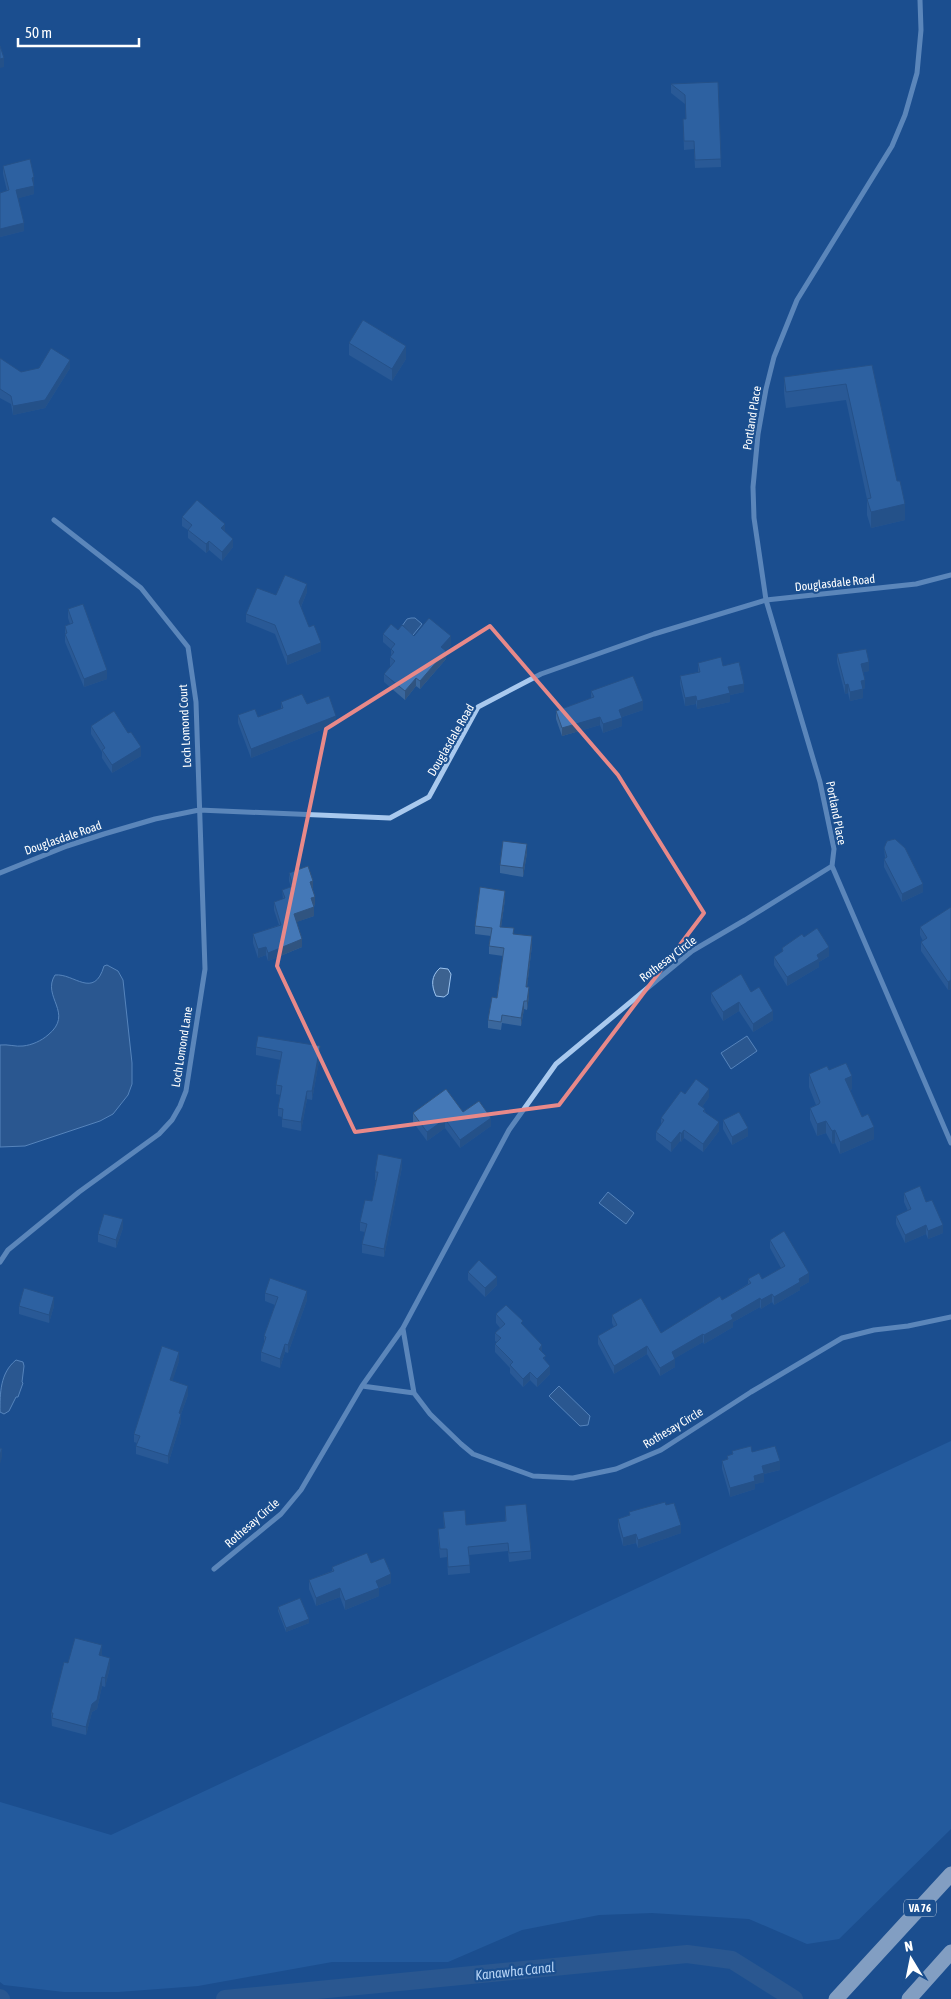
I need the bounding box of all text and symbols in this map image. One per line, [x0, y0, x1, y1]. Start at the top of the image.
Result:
scale bar [18, 15, 139, 47]
text: 50 m [25, 24, 52, 41]
street label: Portland Place [740, 385, 764, 451]
street label: Douglasdale Road [794, 572, 876, 594]
street label: Loch Lomond Court [176, 683, 194, 768]
street label: Douglasdale Road [425, 702, 477, 778]
street label: Portland Place [823, 780, 849, 846]
street label: Douglasdale Road [23, 818, 103, 858]
street label: Rothesay Circle [637, 933, 699, 985]
street label: Loch Lomond Lane [169, 1006, 195, 1088]
street label: Rothesay Circle [640, 1405, 706, 1451]
street label: Rothesay Circle [222, 1496, 282, 1550]
road number: VA 76 [904, 1900, 936, 1916]
north arrow [886, 1934, 936, 1984]
text: N [903, 1938, 914, 1955]
water label: Kanawha Canal [474, 1959, 556, 1983]

